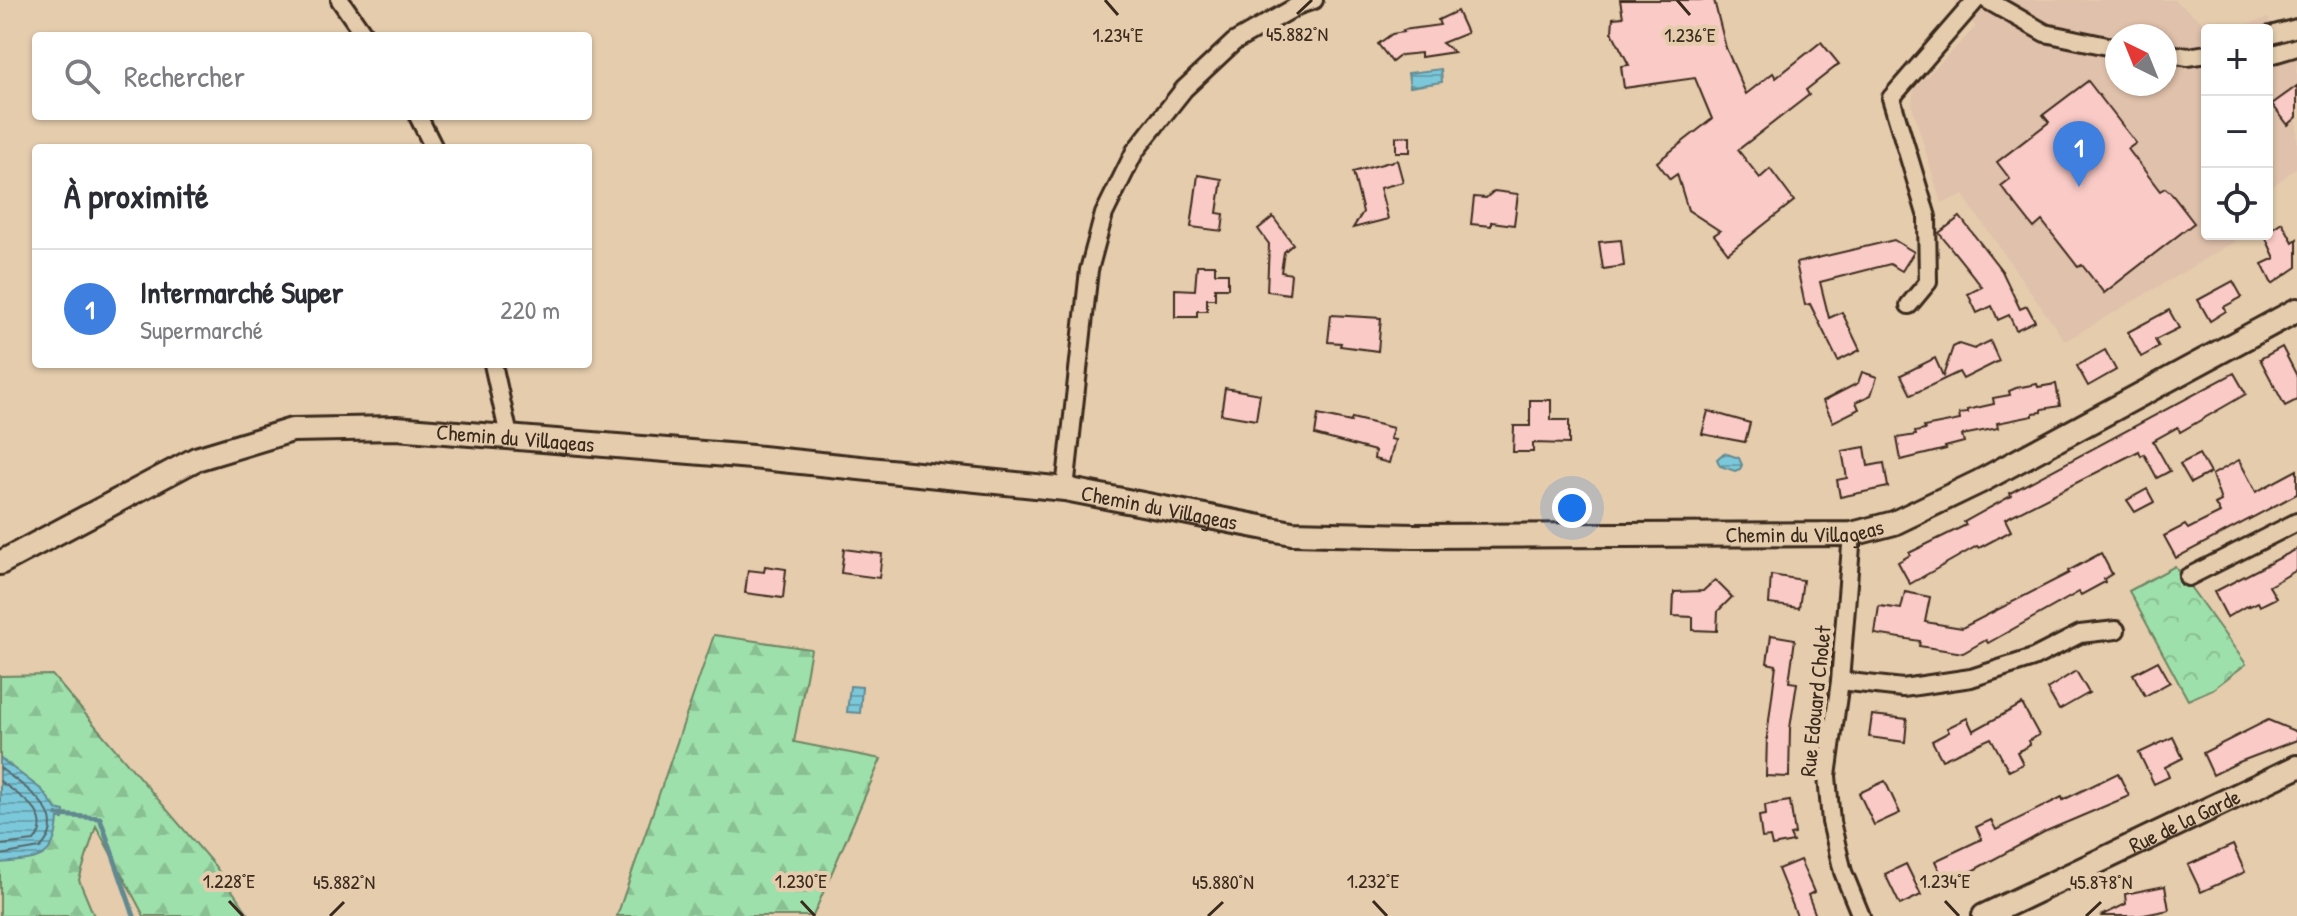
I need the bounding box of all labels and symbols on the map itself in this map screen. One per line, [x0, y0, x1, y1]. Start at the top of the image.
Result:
text: 45.882°N [1266, 20, 1328, 47]
text: 1.234°E [1093, 21, 1144, 48]
text: 1.236°E [1664, 21, 1716, 48]
north arrow [2105, 24, 2177, 96]
pin: 1 [2053, 121, 2105, 187]
street label: Chemin du Villageas [435, 416, 596, 459]
street label: Chemin du Villageas [1079, 477, 1240, 537]
your location [1552, 488, 1592, 528]
street label: Chemin du Villageas [1725, 511, 1887, 550]
street label: Rue Edouard Cholet [1792, 624, 1838, 778]
street label: Rue de la Garde [2124, 781, 2245, 860]
text: 1.228°E [203, 867, 255, 894]
text: 1.230°E [775, 867, 827, 894]
text: 1.232°E [1347, 867, 1400, 894]
text: 1.234°E [1920, 867, 1971, 894]
text: 45.882°N [313, 868, 375, 895]
text: 45.880°N [1192, 868, 1254, 895]
text: 45.878°N [2070, 868, 2132, 895]

